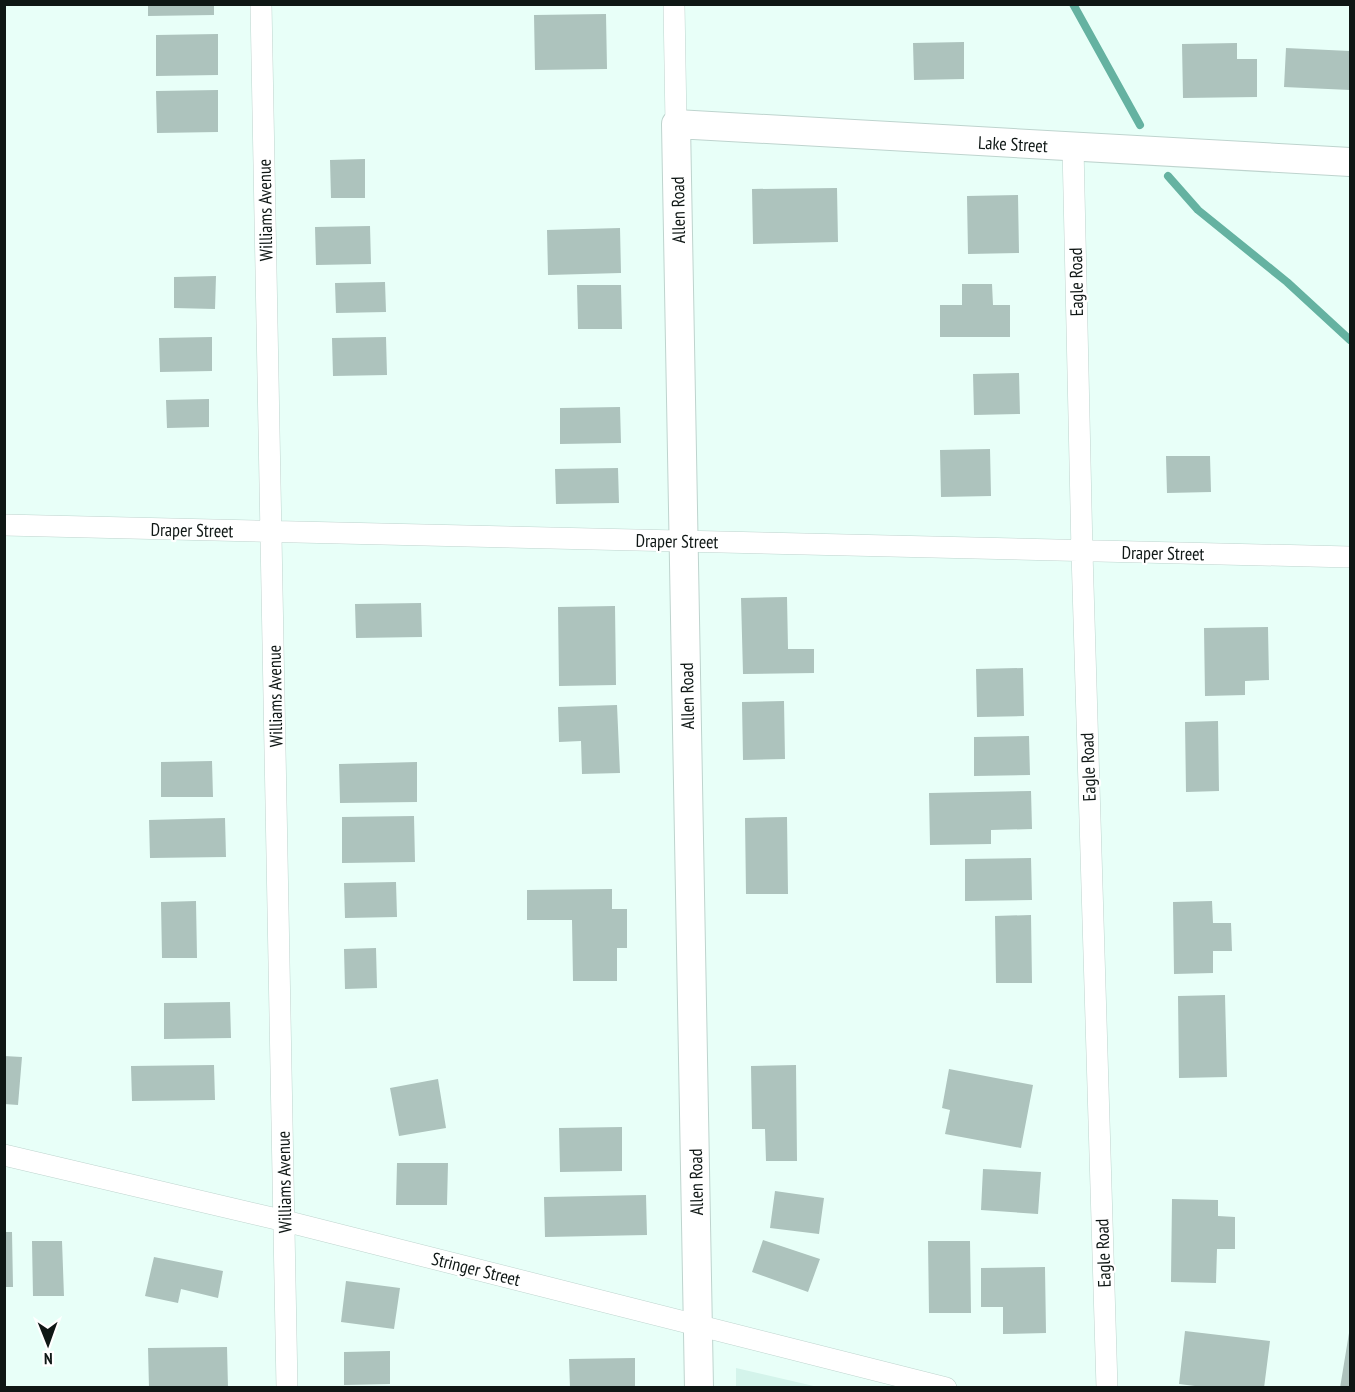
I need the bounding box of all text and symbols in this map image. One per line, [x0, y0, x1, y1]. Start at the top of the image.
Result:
street label: Lake Street [978, 131, 1048, 157]
street label: Williams Avenue [253, 159, 277, 261]
street label: Allen Road [666, 176, 690, 244]
street label: Eagle Road [1064, 247, 1088, 317]
street label: Draper Street [150, 518, 234, 542]
street label: Draper Street [635, 529, 719, 553]
street label: Draper Street [1121, 541, 1205, 565]
street label: Williams Avenue [263, 645, 287, 747]
street label: Allen Road [675, 662, 699, 730]
street label: Eagle Road [1075, 732, 1101, 802]
street label: Williams Avenue [272, 1131, 296, 1233]
street label: Allen Road [684, 1148, 708, 1216]
street label: Eagle Road [1090, 1218, 1116, 1288]
street label: Stringer Street [429, 1247, 523, 1291]
north arrow [18, 1314, 78, 1374]
text: N [44, 1349, 53, 1369]

